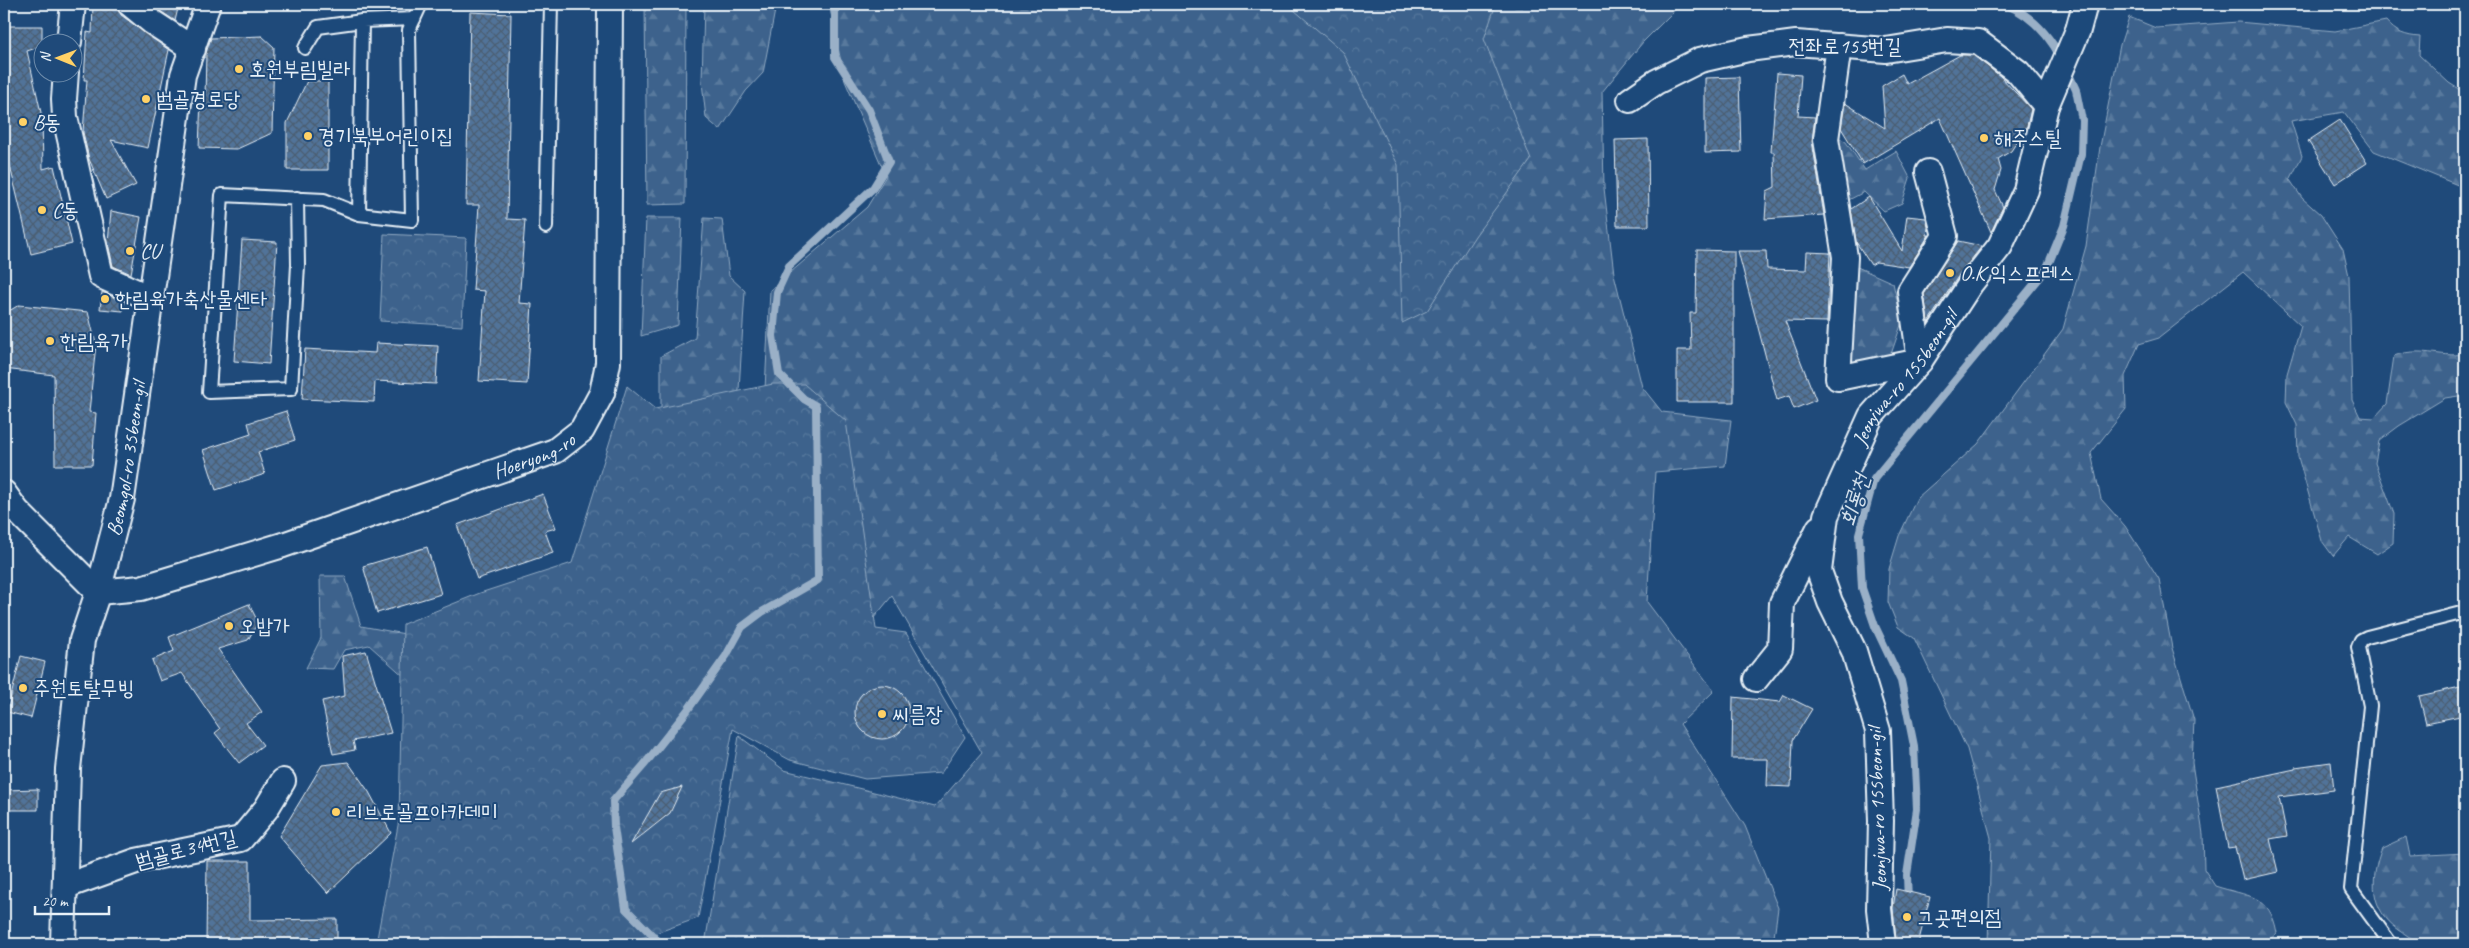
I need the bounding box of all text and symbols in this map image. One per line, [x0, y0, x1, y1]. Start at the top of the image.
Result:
north arrow [32, 32, 82, 82]
street label: 전좌로155번길 [1789, 33, 1902, 59]
text: N [37, 51, 54, 62]
place label: 호원부림빌라 [249, 56, 350, 82]
marker: 호원부림빌라 [233, 63, 245, 75]
place label: 범골경로당 [156, 86, 241, 112]
marker: 범골경로당 [140, 93, 152, 105]
place label: B동 [33, 109, 61, 135]
marker: B동 [17, 116, 29, 128]
place label: 경기북부어린이집 [318, 123, 453, 149]
place label: 해주스틸 [1994, 125, 2062, 151]
marker: 경기북부어린이집 [302, 130, 314, 142]
marker: 해주스틸 [1978, 132, 1990, 144]
place label: C동 [52, 197, 79, 223]
marker: C동 [36, 204, 48, 216]
place label: CU [140, 238, 164, 264]
marker: CU [124, 245, 136, 257]
place label: O.K 익스프레스 [1960, 260, 2075, 286]
marker: O.K 익스프레스 [1944, 267, 1956, 279]
place label: 한림육가축산물센타 [115, 286, 267, 312]
marker: 한림육가축산물센타 [99, 293, 111, 305]
street label: Jeonjwa-ro 155beon-gil [1846, 302, 1965, 451]
place label: 한림육가 [60, 328, 128, 354]
marker: 한림육가 [44, 335, 56, 347]
street label: Beomgol-ro 35beon-gil [100, 376, 152, 539]
street label: Hoeryong-ro [489, 426, 582, 484]
water label: 회룡천 [1834, 469, 1877, 530]
place label: 오밥가 [239, 613, 290, 639]
marker: 오밥가 [223, 620, 235, 632]
place label: 주원토탈무빙 [33, 675, 134, 701]
marker: 주원토탈무빙 [17, 682, 29, 694]
place label: 씨름장 [892, 701, 943, 727]
marker: 씨름장 [876, 708, 888, 720]
street label: Jeonjwa-ro 155beon-gil [1861, 723, 1893, 892]
place label: 리브로골프아카데미 [346, 799, 498, 825]
marker: 리브로골프아카데미 [330, 806, 342, 818]
street label: 범골로34번길 [133, 824, 239, 874]
scale bar [35, 883, 109, 915]
text: 20 m [42, 892, 69, 911]
place label: 그곳편의점 [1917, 904, 2002, 930]
marker: 그곳편의점 [1901, 911, 1913, 923]

